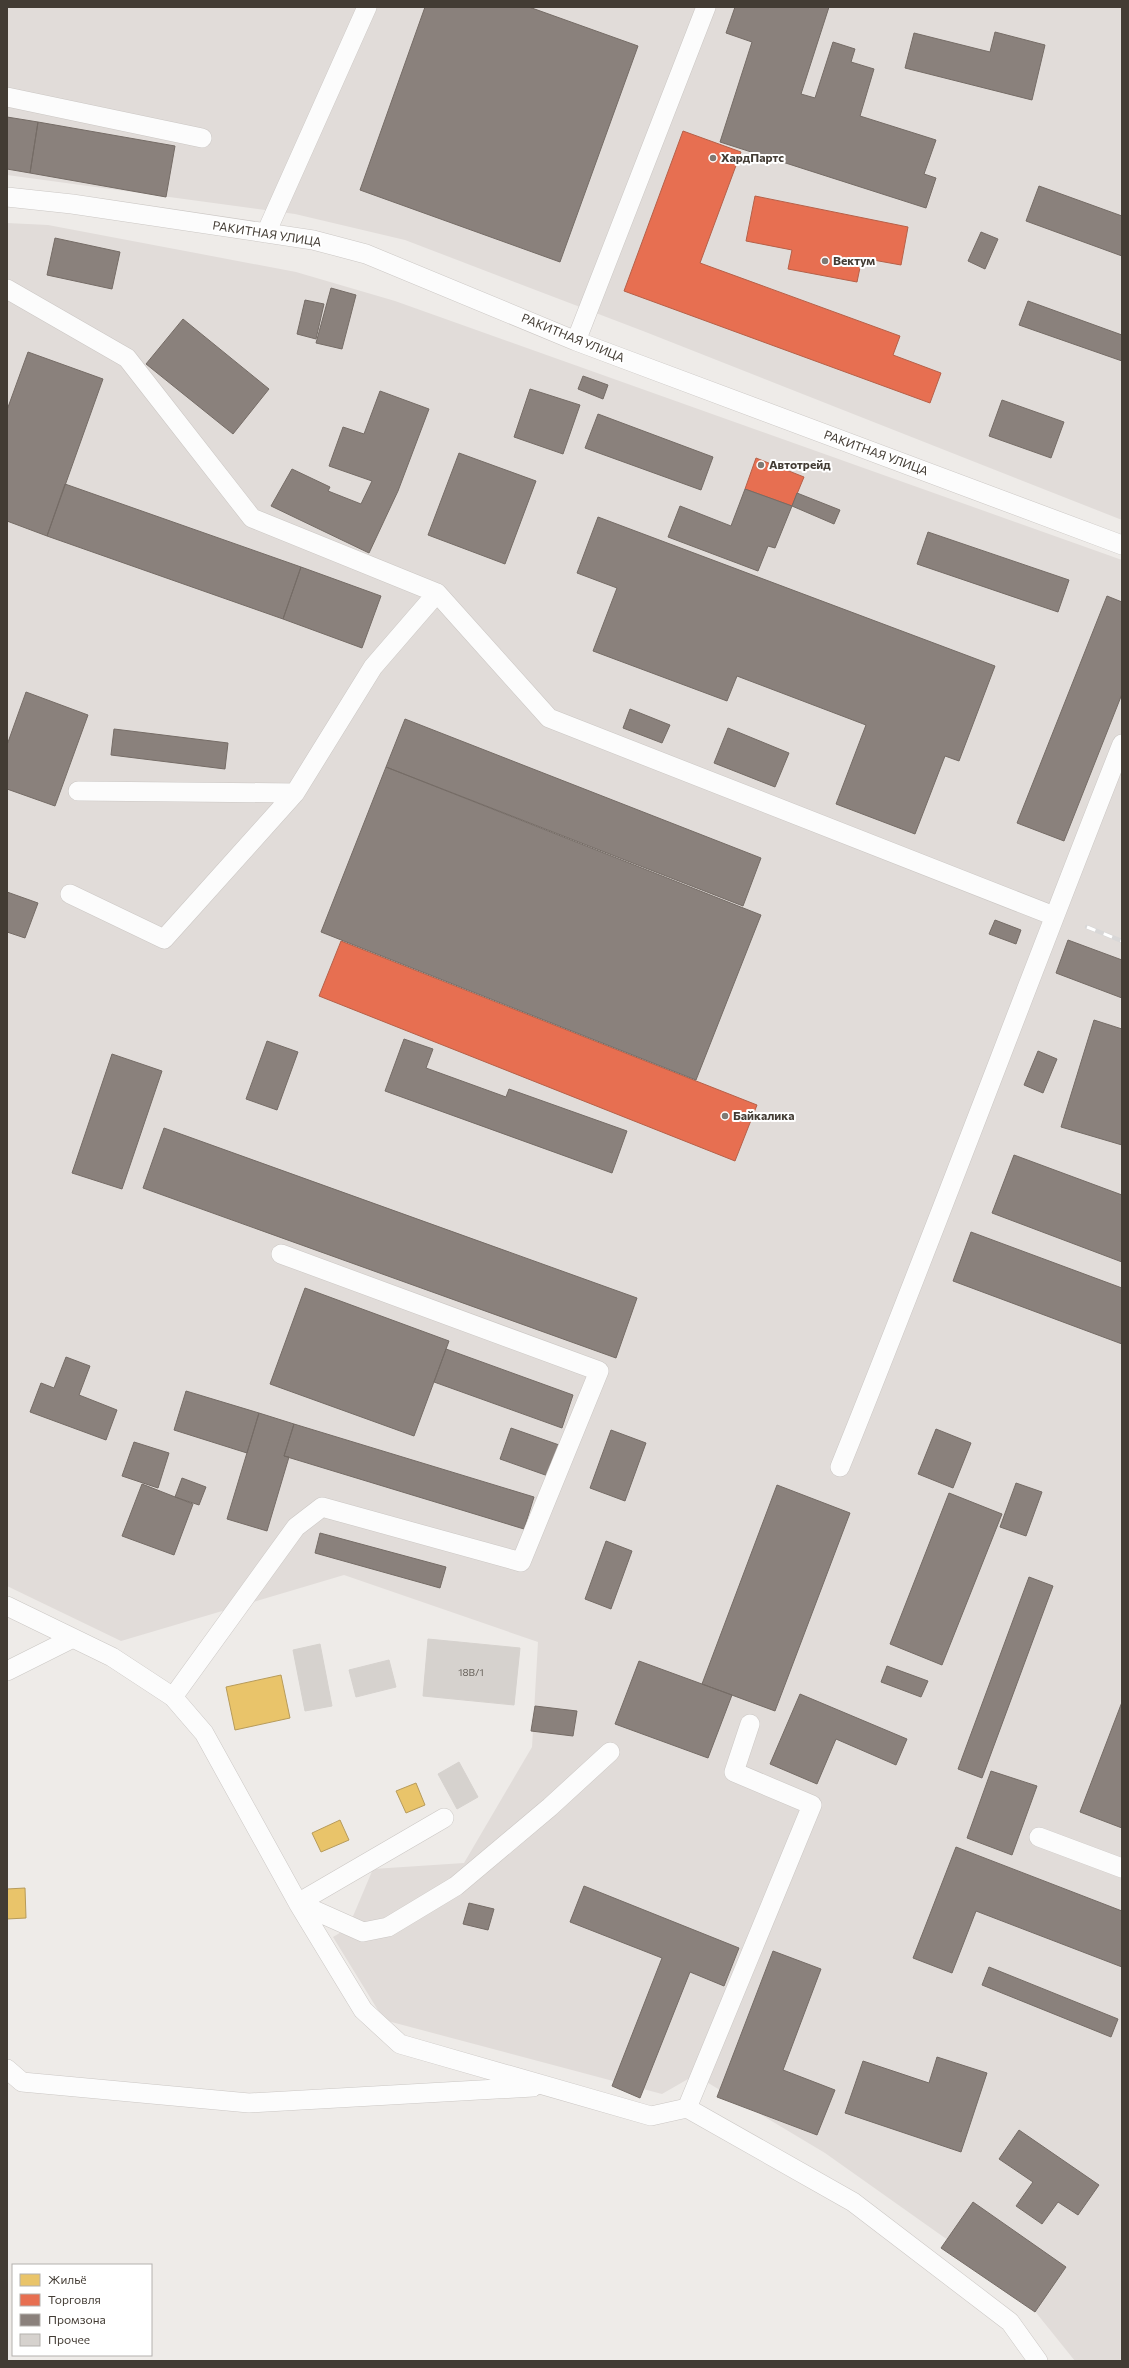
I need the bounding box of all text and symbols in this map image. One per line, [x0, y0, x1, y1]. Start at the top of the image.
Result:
place label: ХардПартс [721, 150, 784, 164]
marker: ХардПартс [708, 153, 718, 163]
street label: РАКИТНАЯ УЛИЦА [212, 217, 323, 249]
place label: Вектум [833, 253, 875, 267]
marker: Вектум [820, 256, 830, 266]
street label: РАКИТНАЯ УЛИЦА [520, 310, 627, 364]
street label: РАКИТНАЯ УЛИЦА [822, 427, 930, 477]
place label: Автотрейд [769, 457, 831, 471]
marker: Автотрейд [756, 460, 766, 470]
place label: Байкалика [733, 1108, 794, 1122]
marker: Байкалика [720, 1111, 730, 1121]
house number: 18В/1 [458, 1666, 484, 1678]
legend [12, 2264, 152, 2356]
text: Жильё [48, 2272, 87, 2286]
text: Торговля [48, 2292, 101, 2306]
text: Промзона [48, 2312, 106, 2326]
text: Прочее [48, 2332, 90, 2346]

